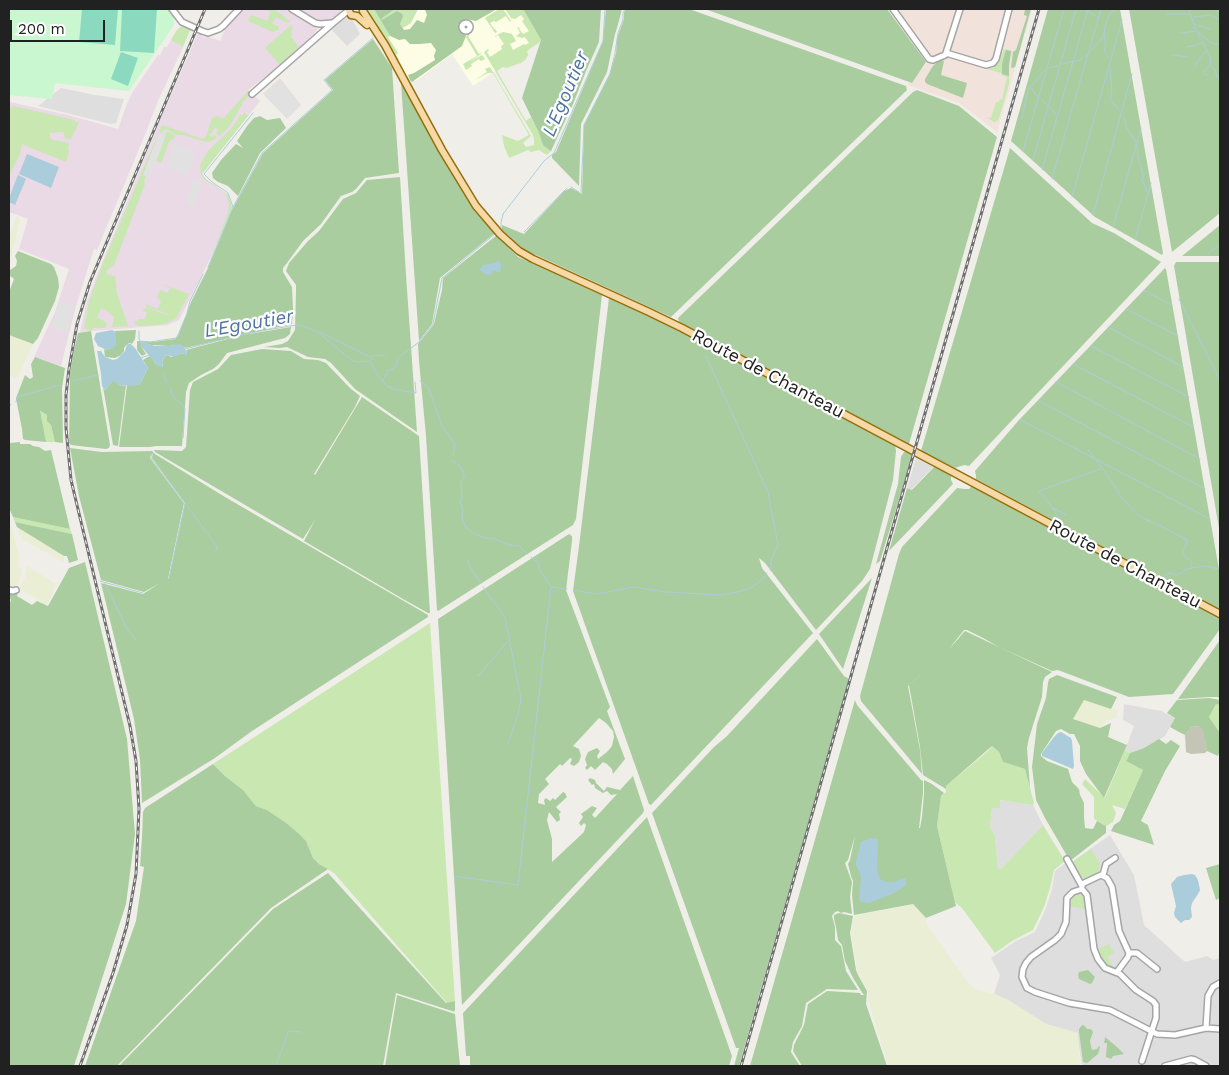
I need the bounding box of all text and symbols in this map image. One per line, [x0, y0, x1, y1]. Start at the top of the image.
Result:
scale bar [12, 10, 108, 42]
text: 200 m [18, 20, 65, 38]
water label: L'Egoutier [538, 48, 594, 140]
water label: L'Egoutier [203, 305, 295, 343]
street label: Route de Chanteau [688, 325, 848, 423]
street label: Route de Chanteau [1045, 515, 1205, 613]

